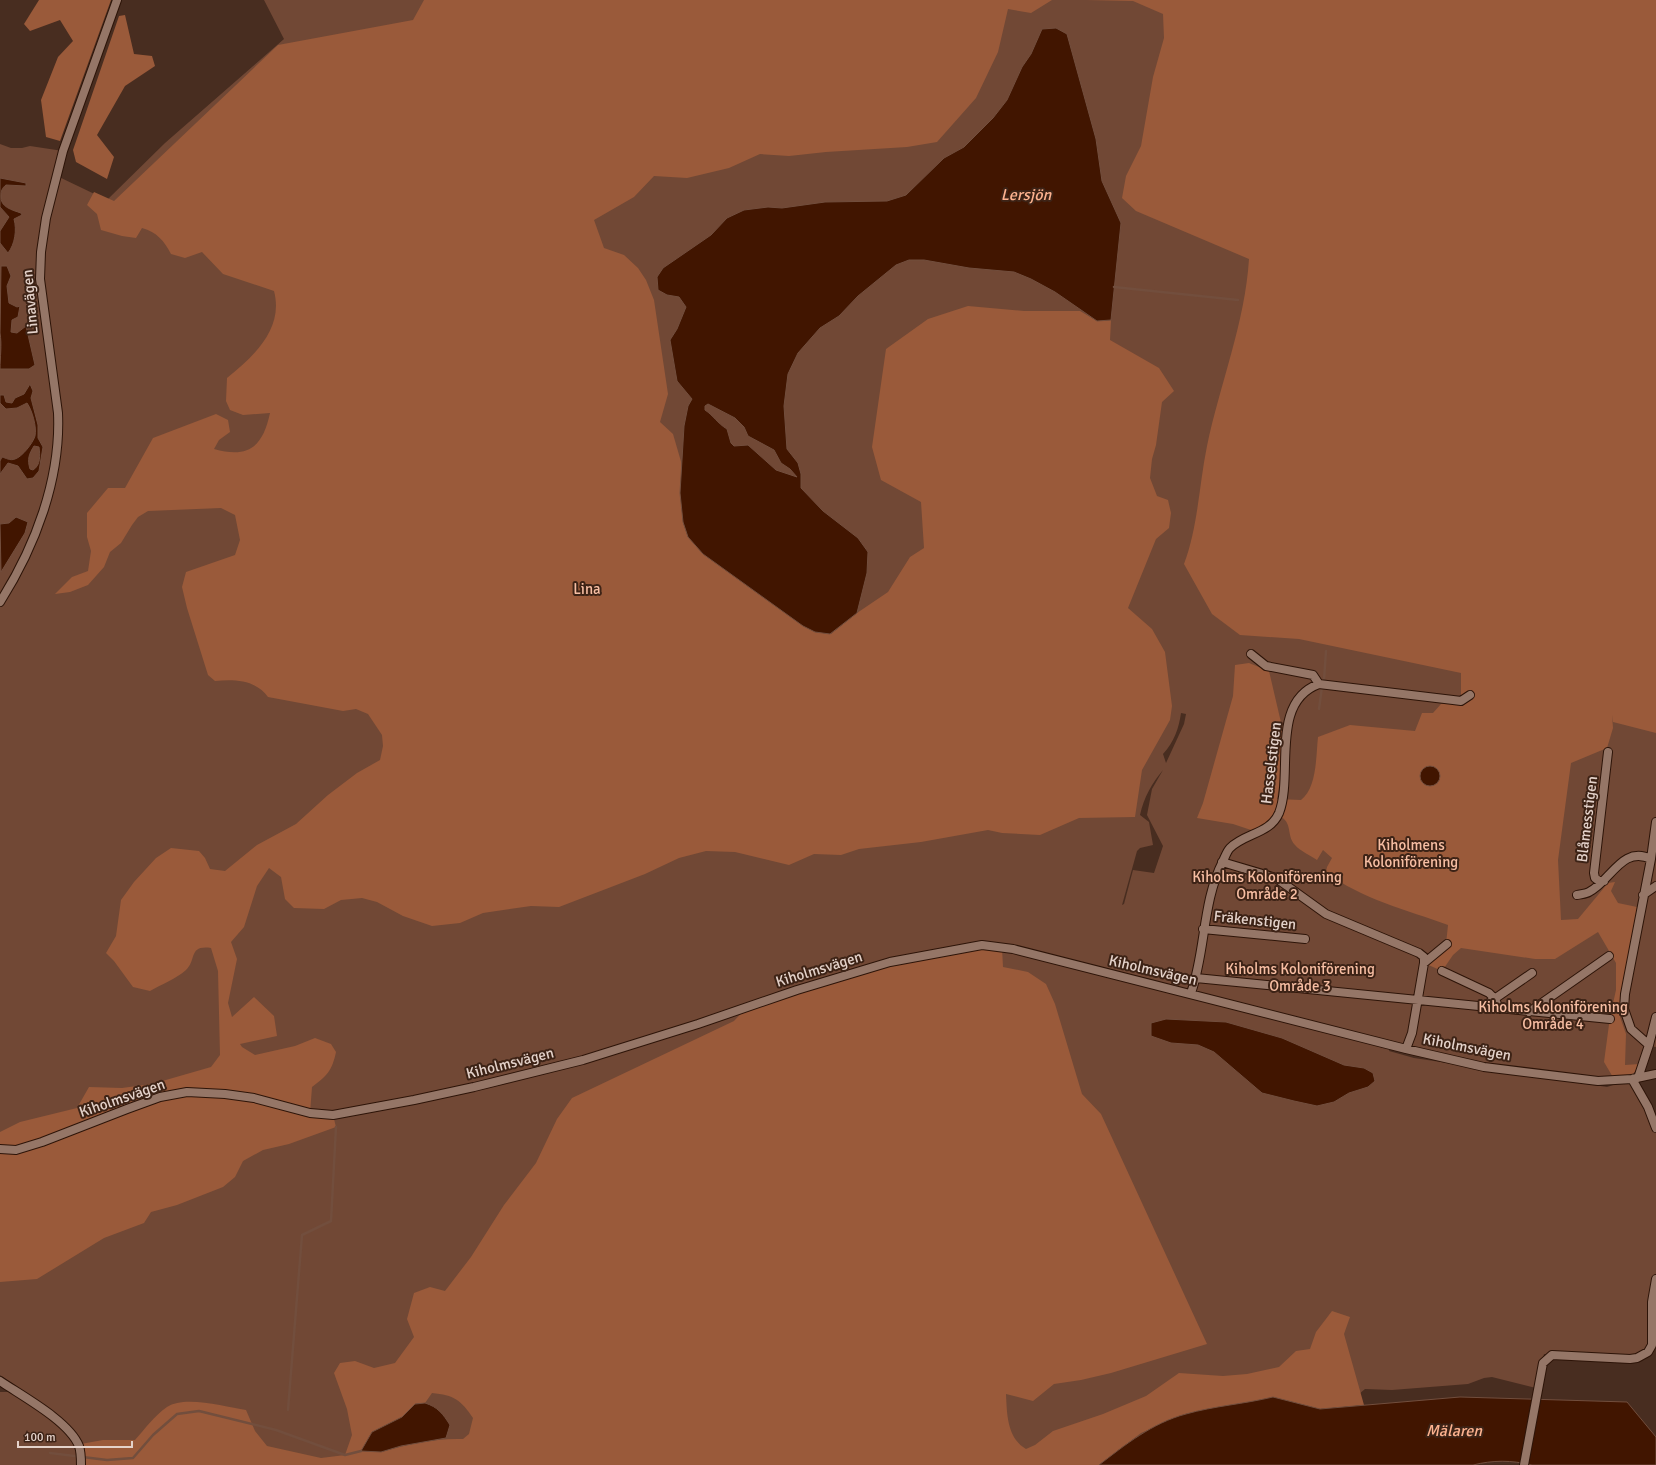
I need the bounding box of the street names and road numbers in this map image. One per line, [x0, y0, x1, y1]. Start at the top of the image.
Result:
street label: Linavägen [18, 269, 42, 335]
street label: Hasselstigen [1257, 721, 1285, 805]
street label: Blåmesstigen [1573, 775, 1601, 863]
street label: Fräkenstigen [1213, 907, 1297, 933]
street label: Kiholmsvägen [773, 947, 865, 991]
street label: Kiholmsvägen [1107, 951, 1199, 989]
street label: Kiholmsvägen [1421, 1030, 1513, 1064]
street label: Kiholmsvägen [464, 1043, 556, 1083]
street label: Kiholmsvägen [77, 1075, 167, 1121]

